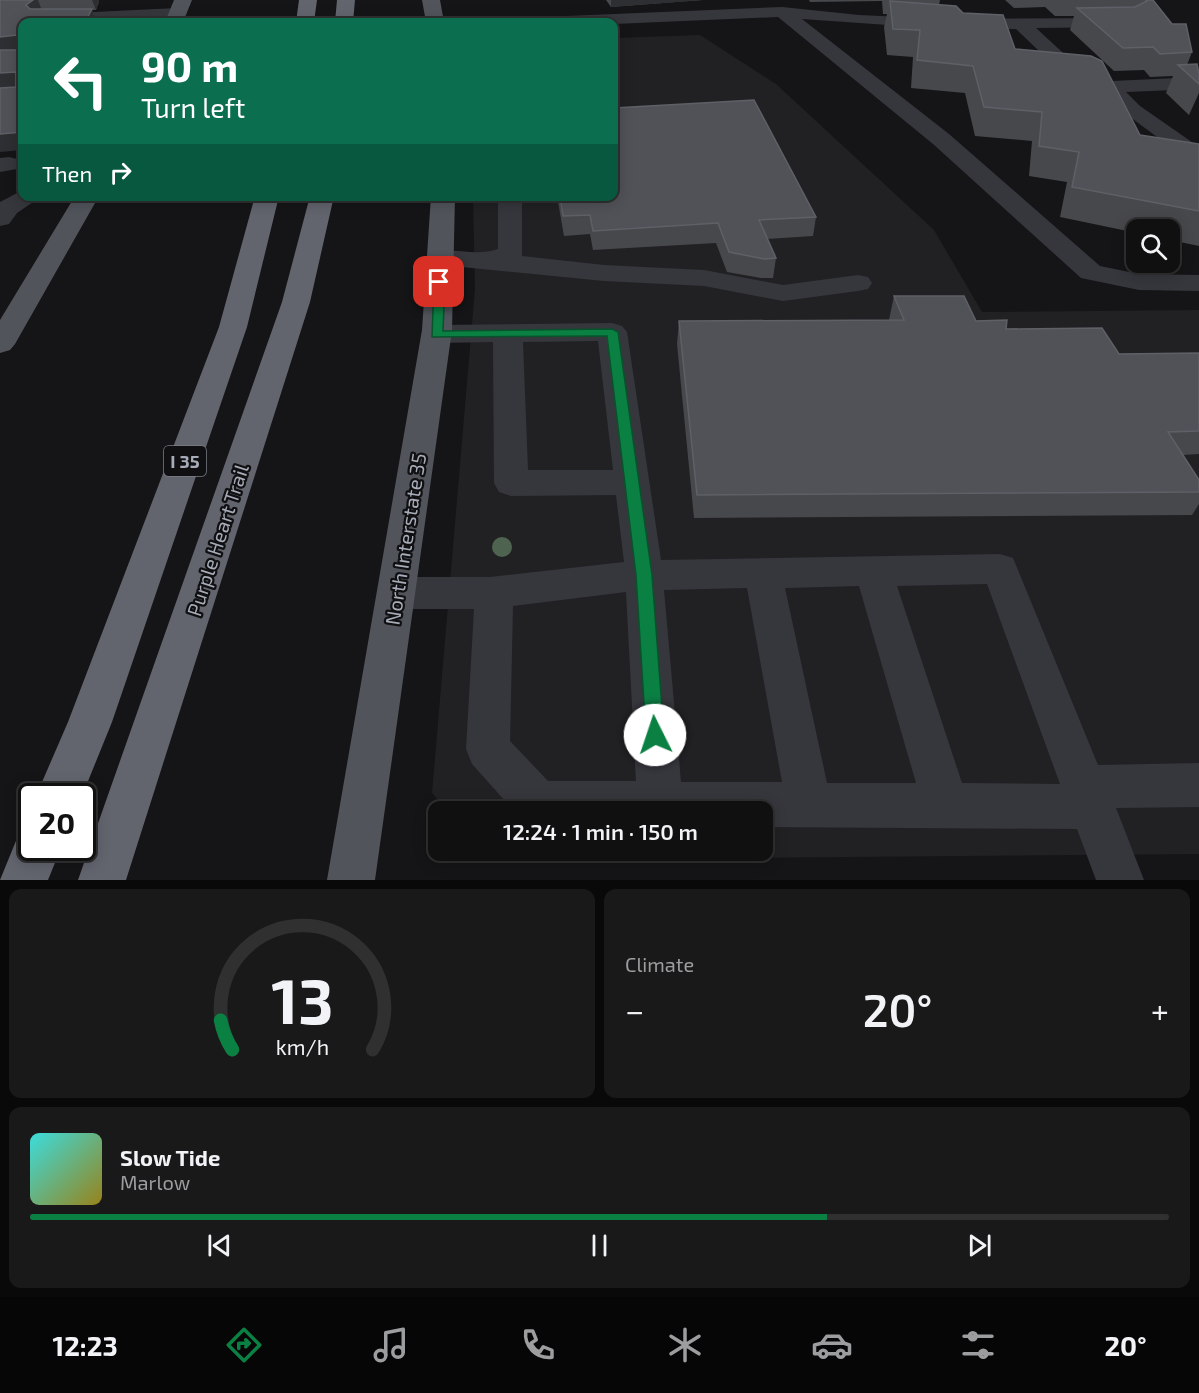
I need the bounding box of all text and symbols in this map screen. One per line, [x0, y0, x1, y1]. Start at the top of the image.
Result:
text: 90 m [141, 40, 238, 90]
icon: left [42, 42, 120, 120]
text: Turn left [141, 91, 245, 123]
icon: right [104, 156, 137, 189]
text: Then [42, 160, 92, 186]
map controls [1126, 219, 1180, 273]
button: search [1126, 219, 1180, 273]
pin [413, 256, 464, 307]
icon: arrive [422, 265, 455, 298]
road number: I 35 [164, 446, 206, 476]
street label: North Interstate 35 [380, 451, 430, 627]
street label: Purple Heart Trail [181, 461, 253, 619]
position arrow [623, 703, 687, 767]
speed limit sign: 20 [18, 783, 96, 861]
text: 12:24 · 1 min · 150 m [503, 818, 698, 844]
text: Climate [625, 952, 694, 976]
text: 13 [271, 962, 333, 1037]
text: 20° [863, 982, 932, 1036]
text: − [625, 990, 644, 1030]
text: + [1151, 990, 1169, 1030]
text: km/h [275, 1035, 329, 1060]
text: Slow Tide [120, 1144, 220, 1170]
text: Marlow [120, 1170, 190, 1194]
icon: previous [203, 1229, 236, 1262]
icon: pause [583, 1229, 616, 1262]
icon: next [963, 1229, 996, 1262]
icon: directions [223, 1324, 265, 1366]
icon: music [370, 1324, 412, 1366]
icon: phone [517, 1324, 559, 1366]
icon: climate [664, 1324, 706, 1366]
icon: car [811, 1324, 853, 1366]
icon: filters [957, 1324, 999, 1366]
text: 12:23 [52, 1329, 118, 1361]
text: 20° [1104, 1329, 1146, 1361]

